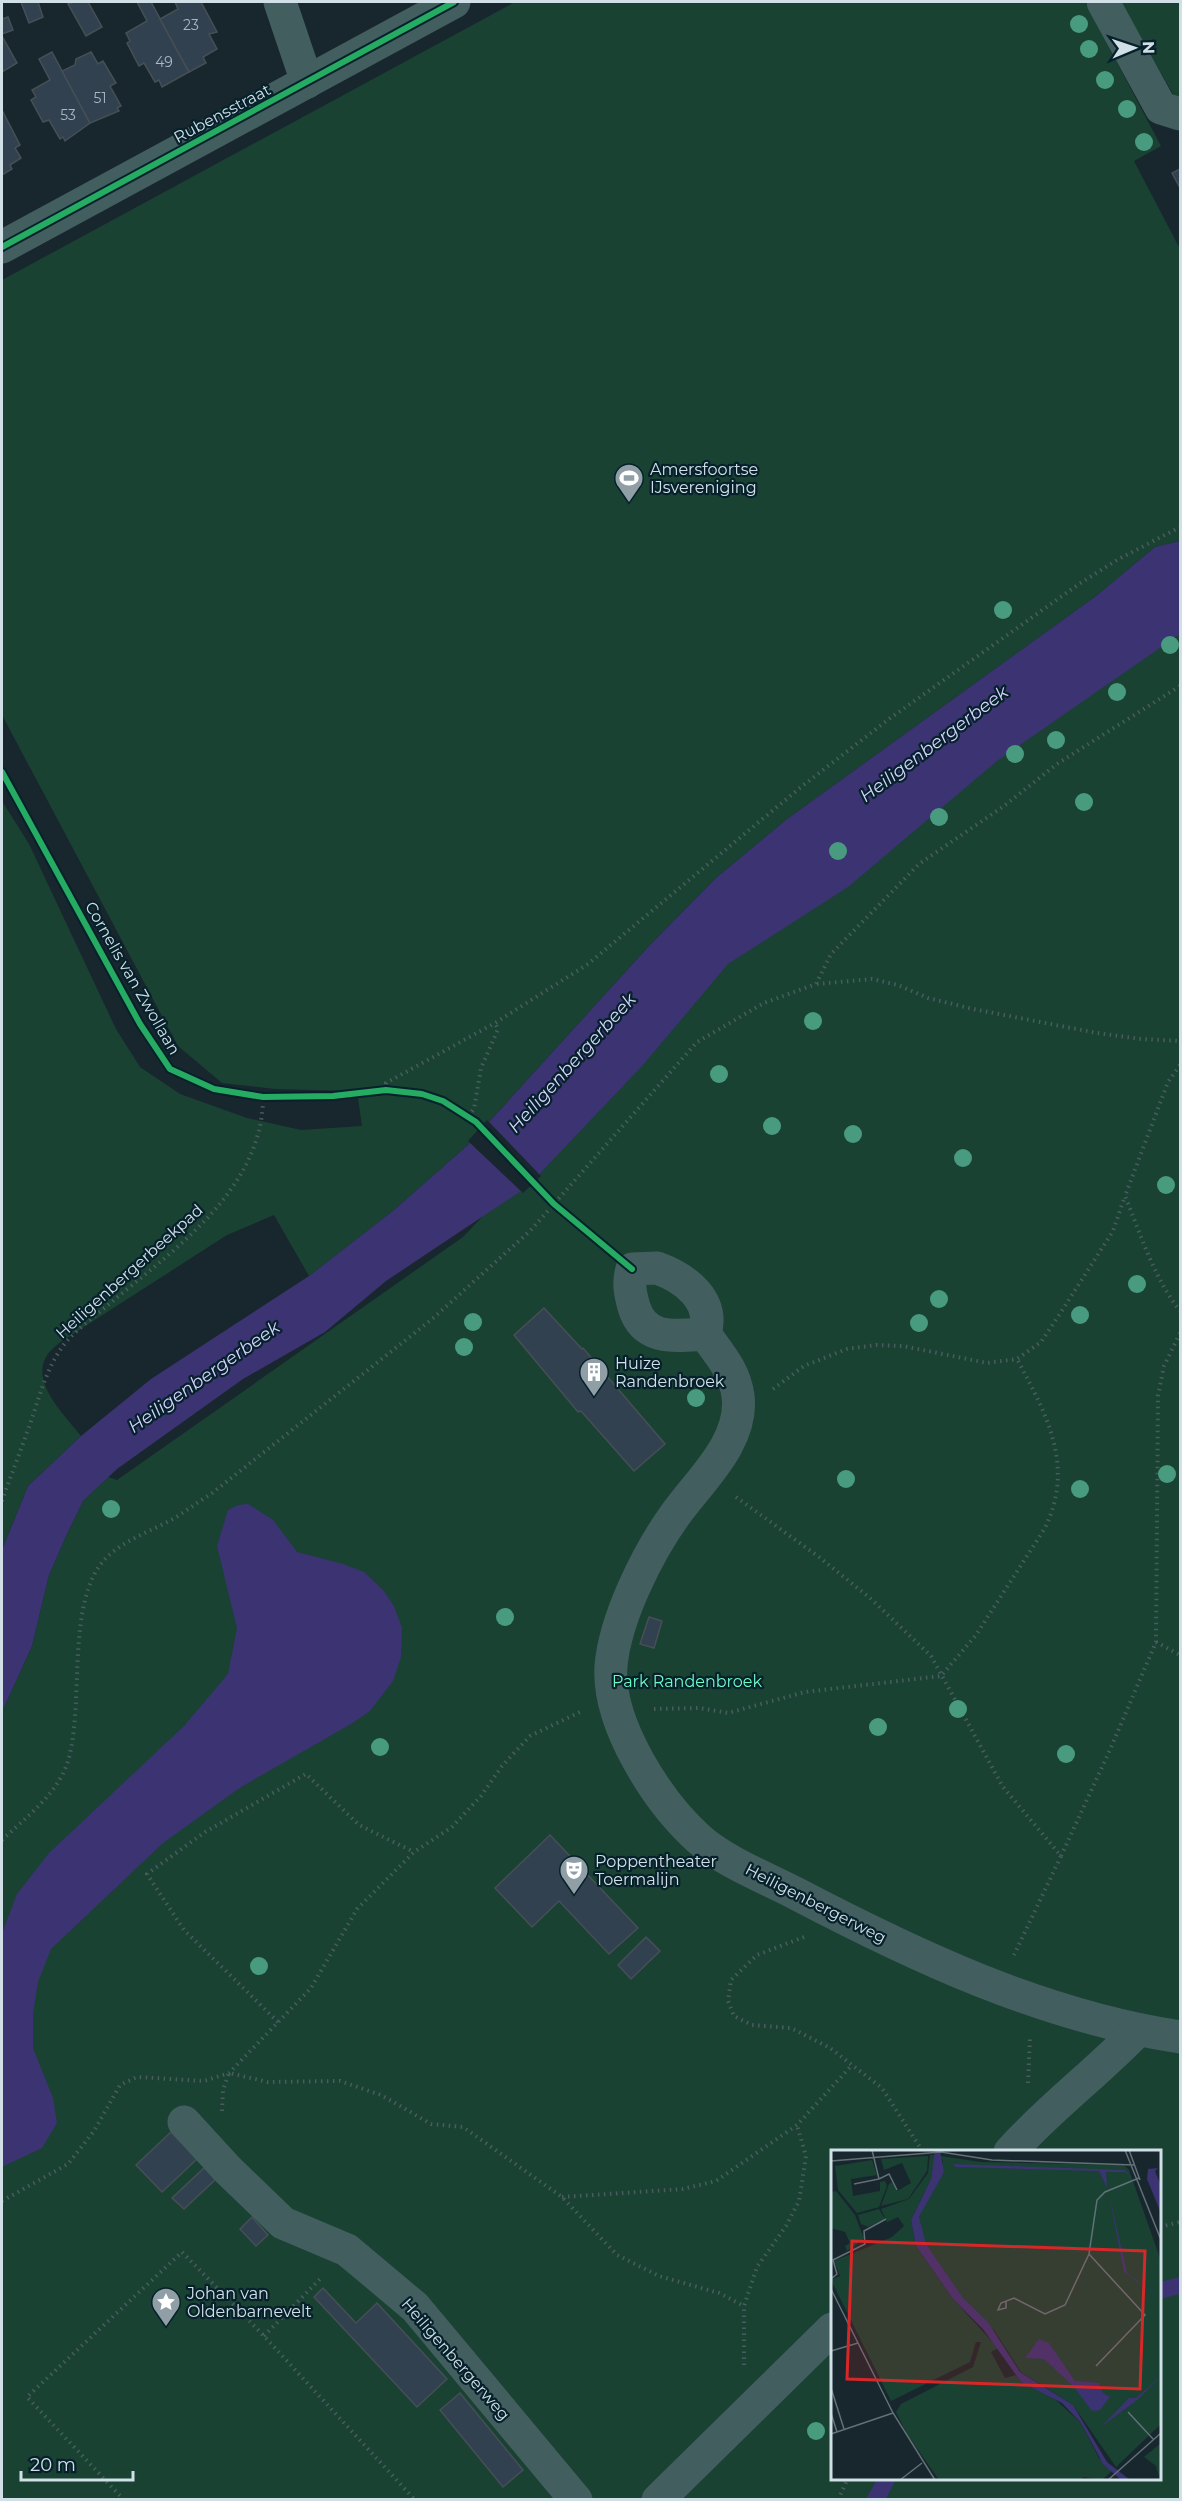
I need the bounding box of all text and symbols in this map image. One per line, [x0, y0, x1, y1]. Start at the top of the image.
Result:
house number: 23 [183, 16, 199, 34]
north arrow [1104, 18, 1164, 78]
text: N [1139, 41, 1158, 54]
house number: 49 [155, 53, 173, 71]
street label: Rubensstraat [171, 80, 274, 147]
house number: 51 [94, 89, 106, 107]
house number: 53 [60, 106, 76, 124]
place label: Amersfoortse IJsvereniging [650, 460, 758, 497]
sports icon: Amersfoortse IJsvereniging [613, 462, 645, 504]
water label: Heiligenbergerbeek [855, 680, 1014, 807]
street label: Cornelis van Zwollaan [81, 898, 184, 1058]
water label: Heiligenbergerbeek [503, 988, 641, 1137]
street label: Heiligenbergerbeekpad [52, 1200, 207, 1342]
water label: Heiligenbergerbeek [124, 1316, 285, 1438]
place label: Huize Randenbroek [615, 1354, 725, 1391]
building icon: Huize Randenbroek [578, 1356, 610, 1398]
park label: Park Randenbroek [612, 1672, 762, 1691]
place label: Poppentheater Toermalijn [595, 1852, 717, 1889]
theatre icon: Poppentheater Toermalijn [558, 1854, 590, 1896]
street label: Heiligenbergerweg [742, 1860, 889, 1947]
inset map [831, 2150, 1161, 2480]
place label: Johan van Oldenbarnevelt [186, 2284, 312, 2321]
place icon: Johan van Oldenbarnevelt [150, 2286, 182, 2328]
street label: Heiligenbergerweg [397, 2294, 514, 2424]
scale bar [21, 2444, 134, 2482]
text: 20 m [30, 2454, 76, 2476]

